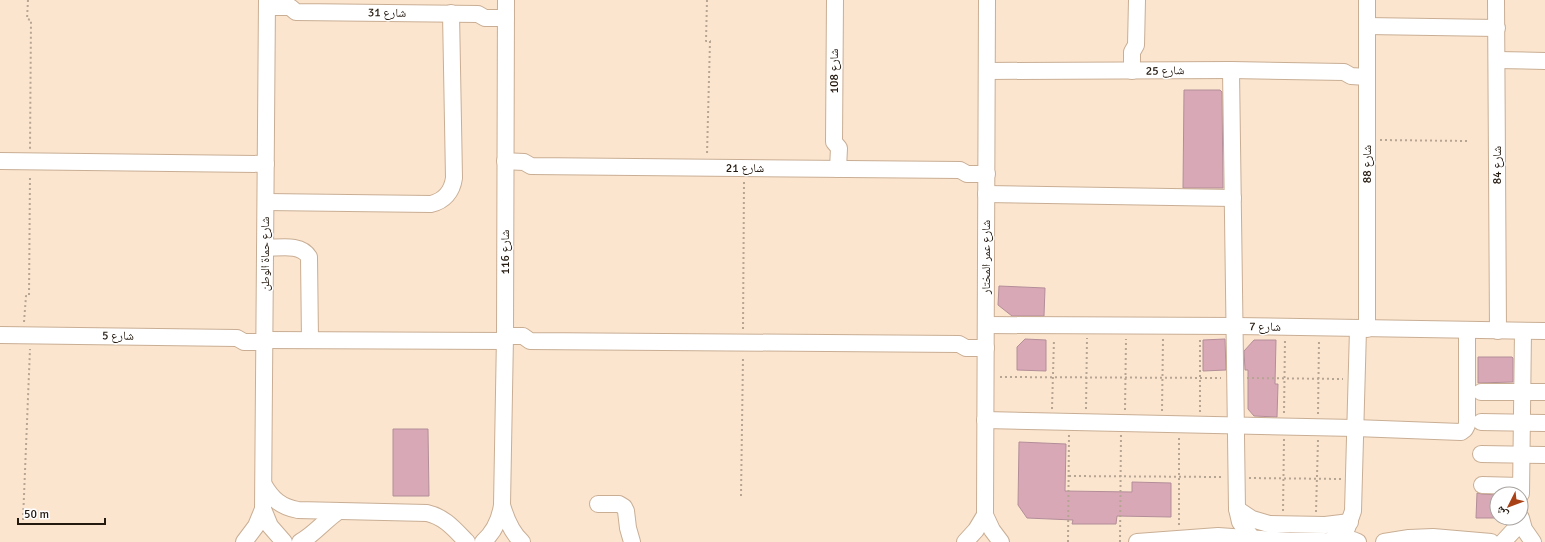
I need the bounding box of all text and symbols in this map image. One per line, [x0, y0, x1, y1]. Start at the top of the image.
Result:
street label: شارع 31 [368, 5, 406, 21]
street label: شارع 108 [827, 48, 842, 93]
street label: شارع 25 [1146, 63, 1184, 79]
street label: شارع 88 [1360, 145, 1375, 183]
street label: شارع 84 [1490, 146, 1505, 184]
street label: شارع 21 [726, 161, 764, 176]
street label: شارع حماة الوطن [258, 217, 273, 291]
street label: شارع عمر المختار [979, 220, 994, 295]
street label: شارع 116 [498, 229, 513, 274]
street label: شارع 7 [1249, 319, 1281, 335]
street label: شارع 5 [102, 328, 134, 344]
north arrow [1489, 486, 1529, 526]
scale bar [18, 500, 105, 526]
text: ش [1493, 503, 1511, 521]
text: 50 m [24, 507, 49, 522]

